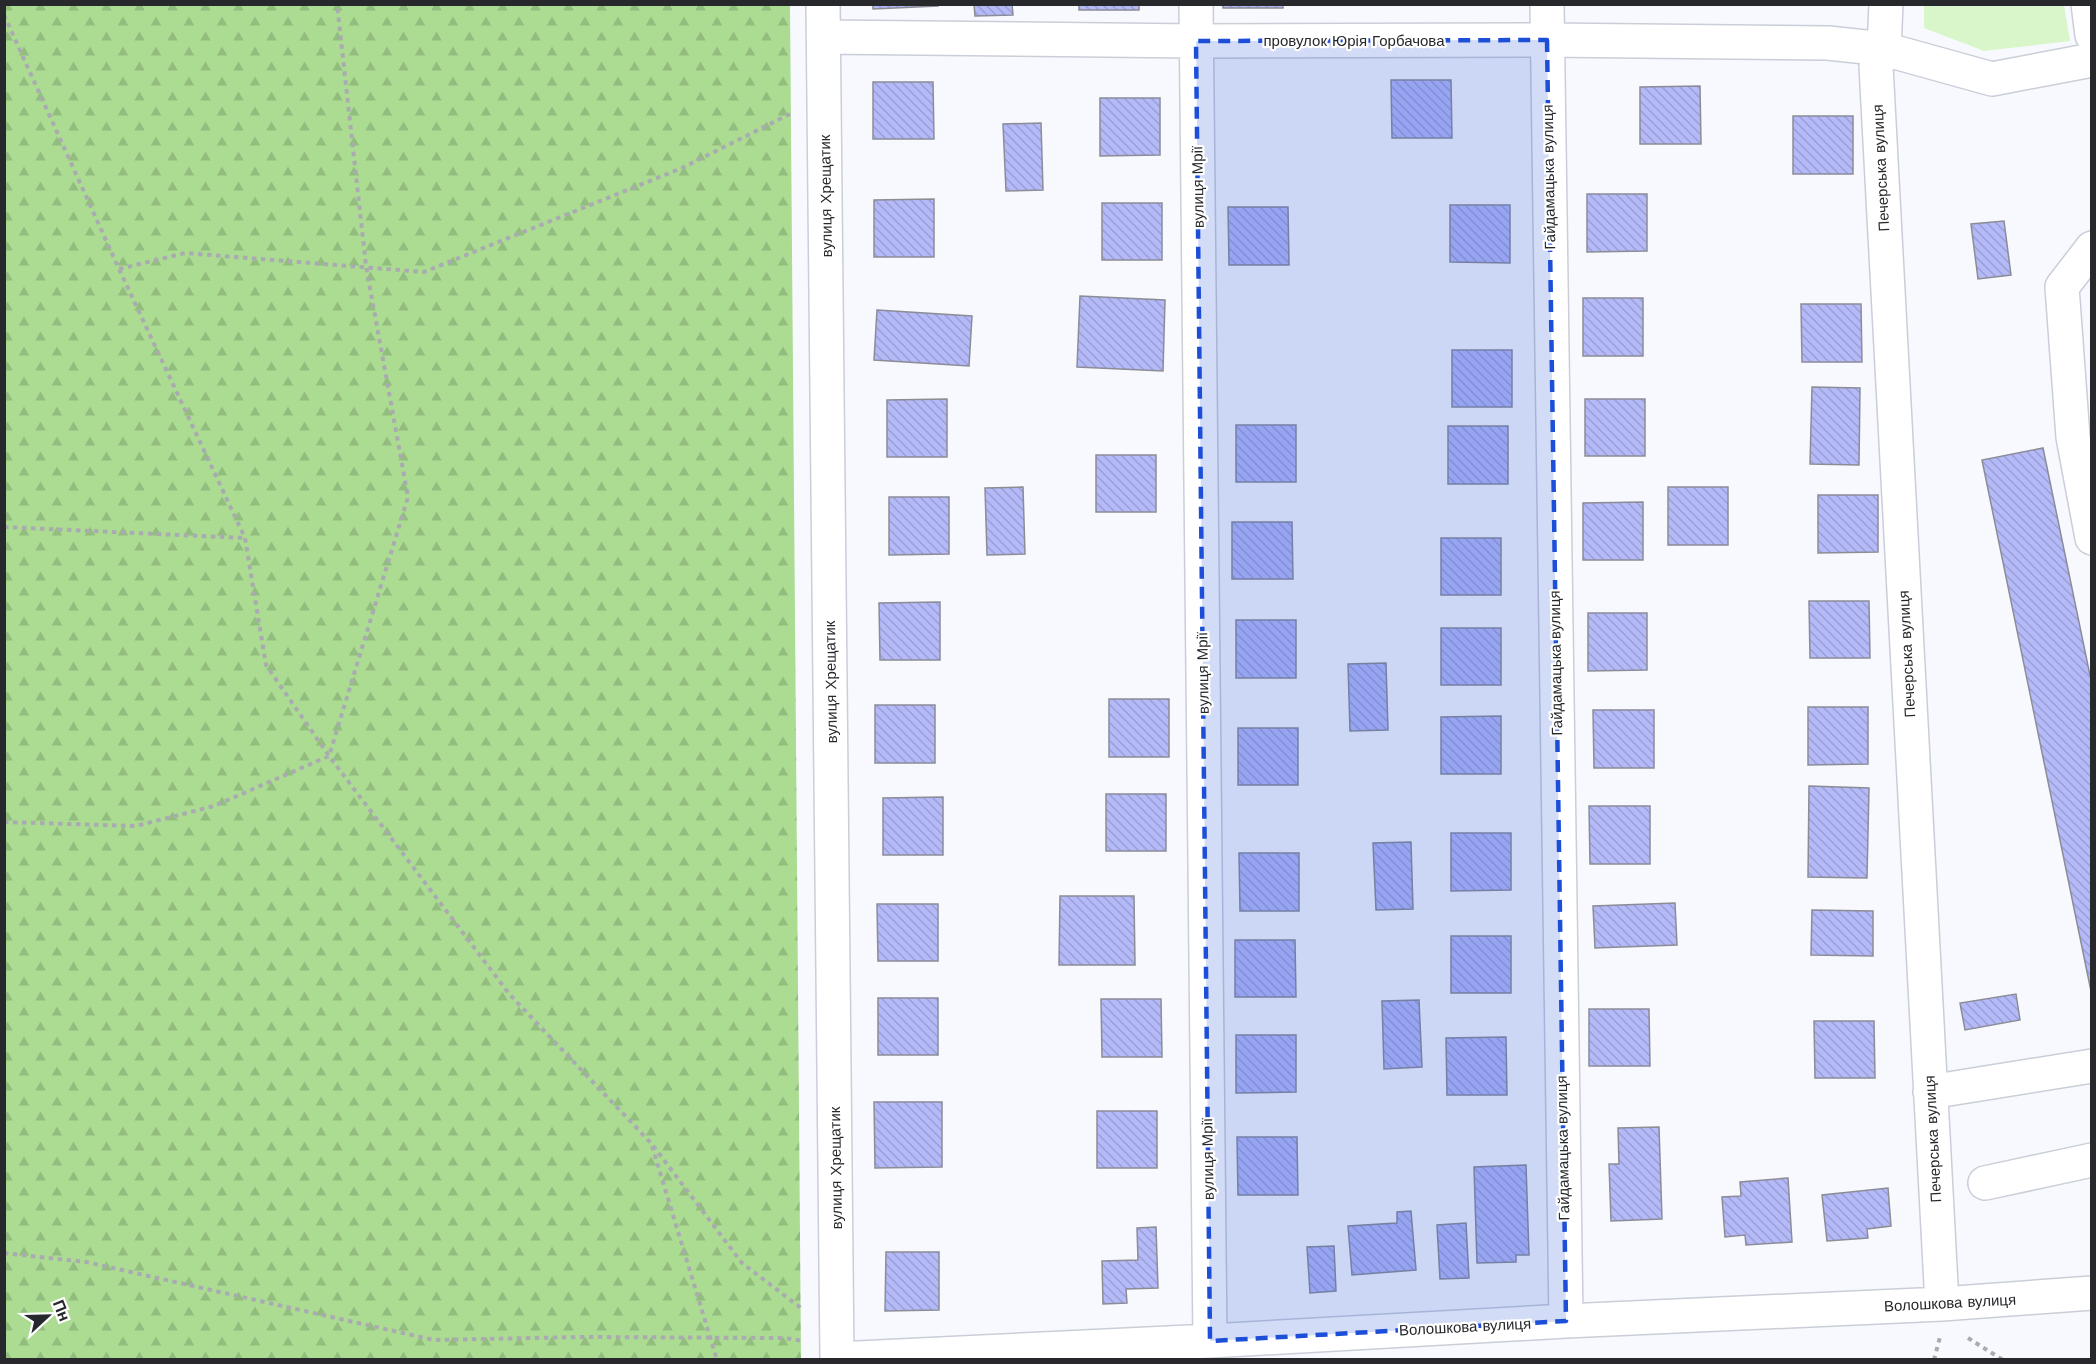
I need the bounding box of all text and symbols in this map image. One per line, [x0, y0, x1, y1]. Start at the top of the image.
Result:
street label: провулок Юрія Горбачова [1264, 32, 1445, 50]
street label: Гайдамацька вулиця [1539, 104, 1559, 250]
street label: Печерська вулиця [1869, 104, 1893, 232]
street label: вулиця Хрещатик [816, 134, 836, 257]
street label: вулиця Мрії [1188, 145, 1208, 228]
street label: Гайдамацька вулиця [1546, 590, 1566, 736]
street label: Печерська вулиця [1895, 590, 1919, 718]
street label: вулиця Хрещатик [821, 620, 841, 743]
street label: вулиця Мрії [1193, 631, 1213, 714]
street label: Гайдамацька вулиця [1553, 1075, 1573, 1221]
street label: Печерська вулиця [1921, 1075, 1945, 1203]
street label: вулиця Хрещатик [826, 1106, 846, 1229]
street label: вулиця Мрії [1198, 1117, 1218, 1200]
north arrow [18, 1286, 78, 1346]
street label: Волошкова вулиця [1883, 1291, 2017, 1315]
text: Пн [49, 1297, 74, 1324]
street label: Волошкова вулиця [1398, 1315, 1532, 1339]

